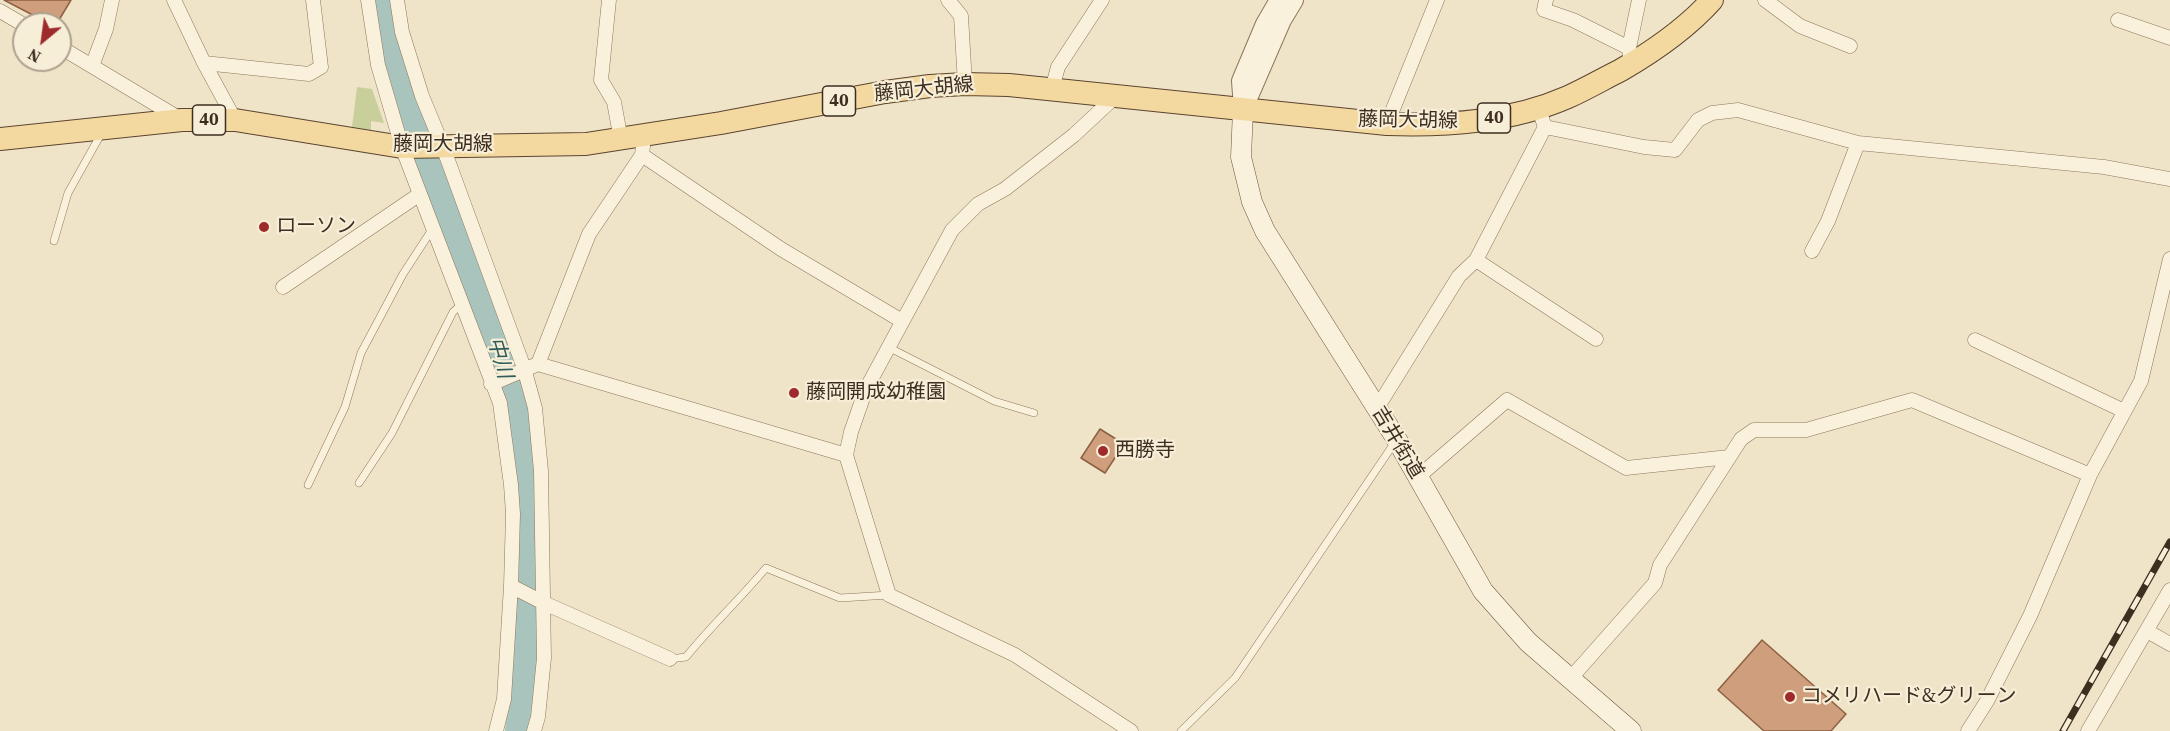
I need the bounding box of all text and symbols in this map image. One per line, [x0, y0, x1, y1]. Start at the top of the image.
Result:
north arrow [12, 12, 72, 72]
text: N [24, 44, 45, 68]
street label: 藤岡大胡線 [873, 73, 975, 107]
road number: 40 [822, 86, 856, 116]
road number: 40 [1478, 103, 1510, 133]
road number: 40 [192, 105, 226, 135]
street label: 藤岡大胡線 [1358, 108, 1458, 134]
street label: 藤岡大胡線 [393, 133, 493, 157]
place label: ローソン [276, 215, 356, 239]
marker: ローソン [257, 220, 271, 234]
water label: 中川 [481, 334, 517, 382]
place label: 藤岡開成幼稚園 [806, 381, 946, 405]
marker: 藤岡開成幼稚園 [787, 386, 801, 400]
street label: 吉井街道 [1366, 403, 1428, 483]
place label: 西勝寺 [1115, 439, 1175, 463]
marker: 西勝寺 [1096, 444, 1110, 458]
place label: コメリハード&グリーン [1802, 685, 2016, 709]
marker: コメリハード&グリーン [1783, 690, 1797, 704]

